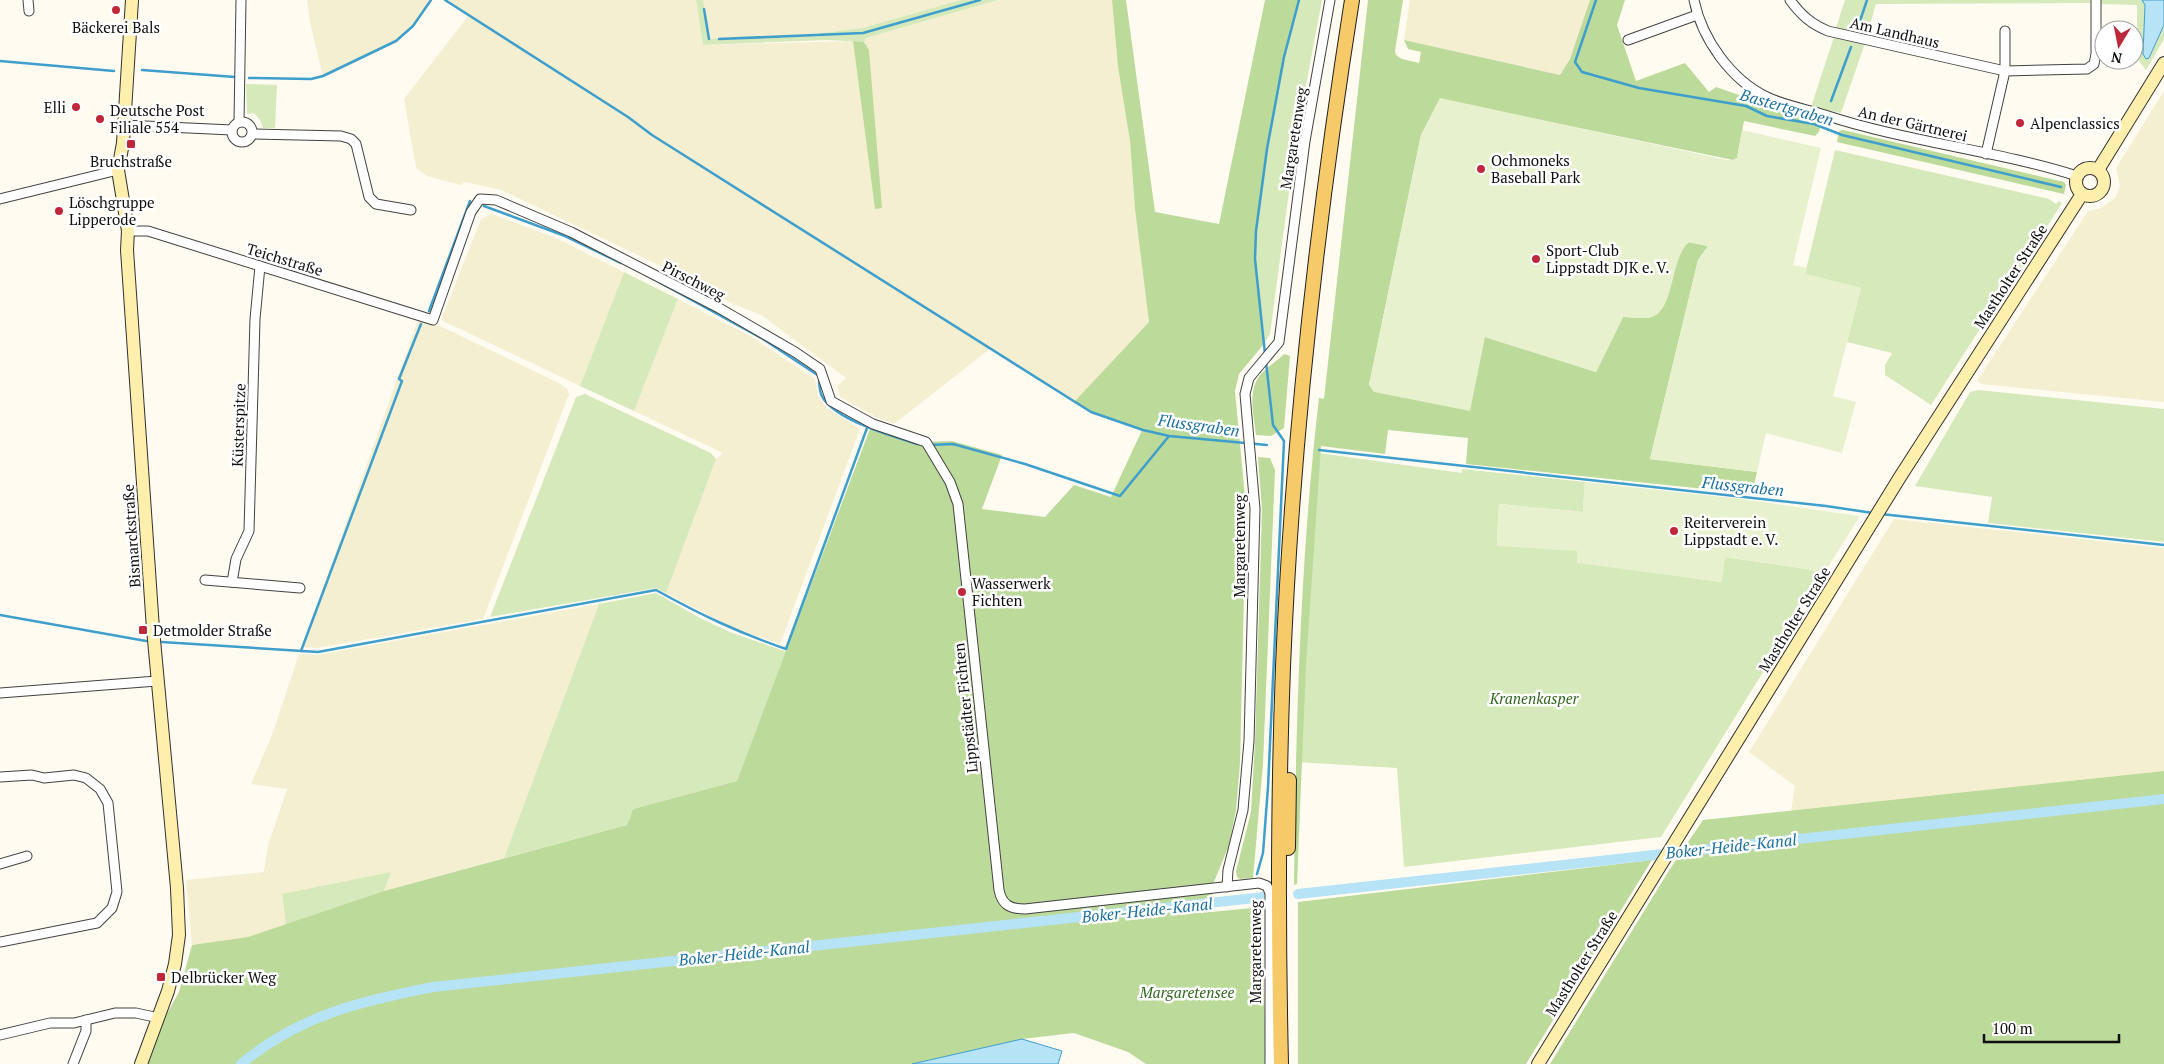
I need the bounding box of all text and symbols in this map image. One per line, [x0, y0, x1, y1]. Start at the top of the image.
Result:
marker: Bäckerei Bals [110, 4, 122, 16]
street label: Am Landhaus [1848, 12, 1942, 52]
place label: Bäckerei Bals [72, 17, 160, 37]
north arrow [2094, 20, 2144, 70]
text: N [2109, 48, 2124, 69]
water label: Bastertgraben [1737, 83, 1836, 131]
street label: Margaretenweg [1275, 84, 1311, 191]
place label: Elli [44, 97, 66, 117]
place label: Deutsche Post Filiale 554 [110, 100, 205, 137]
marker: Elli [70, 101, 82, 113]
street label: An der Gärtnerei [1856, 101, 1970, 145]
marker: Deutsche Post Filiale 554 [94, 113, 106, 125]
place label: Alpenclassics [2030, 113, 2120, 133]
marker: Alpenclassics [2014, 117, 2026, 129]
marker: Bruchstraße [125, 138, 137, 150]
place label: Ochmoneks Baseball Park [1491, 150, 1581, 187]
place label: Bruchstraße [90, 151, 172, 171]
marker: Ochmoneks Baseball Park [1475, 163, 1487, 175]
place label: Löschgruppe Lipperode [69, 192, 155, 229]
marker: Löschgruppe Lipperode [53, 205, 65, 217]
street label: Mastholter Straße [1969, 220, 2051, 332]
street label: Teichstraße [244, 238, 326, 280]
place label: Sport-Club Lippstadt DJK e. V. [1546, 240, 1670, 277]
marker: Sport-Club Lippstadt DJK e. V. [1530, 253, 1542, 265]
street label: Pirschweg [659, 256, 730, 305]
street label: Küsterspitze [227, 383, 249, 467]
water label: Flussgraben [1156, 408, 1241, 442]
water label: Flussgraben [1700, 471, 1785, 501]
street label: Bismarckstraße [117, 484, 145, 588]
street label: Margaretenweg [1229, 493, 1249, 598]
place label: Reiterverein Lippstadt e. V. [1684, 512, 1779, 549]
marker: Reiterverein Lippstadt e. V. [1668, 525, 1680, 537]
street label: Mastholter Straße [1754, 562, 1834, 676]
place label: Wasserwerk Fichten [972, 573, 1051, 610]
marker: Wasserwerk Fichten [956, 586, 968, 598]
place label: Detmolder Straße [153, 620, 272, 640]
marker: Detmolder Straße [137, 624, 149, 636]
street label: Lippstädter Fichten [948, 642, 982, 774]
park label: Kranenkasper [1489, 688, 1579, 708]
water label: Boker-Heide-Kanal [1663, 828, 1798, 864]
water label: Boker-Heide-Kanal [1079, 892, 1214, 928]
street label: Margaretenweg [1245, 899, 1265, 1004]
street label: Mastholter Straße [1541, 906, 1621, 1020]
water label: Boker-Heide-Kanal [676, 935, 811, 971]
place label: Delbrücker Weg [171, 967, 277, 987]
marker: Delbrücker Weg [155, 971, 167, 983]
park label: Margaretensee [1139, 982, 1235, 1002]
scale bar [1984, 1012, 2119, 1044]
text: 100 m [1992, 1018, 2033, 1038]

